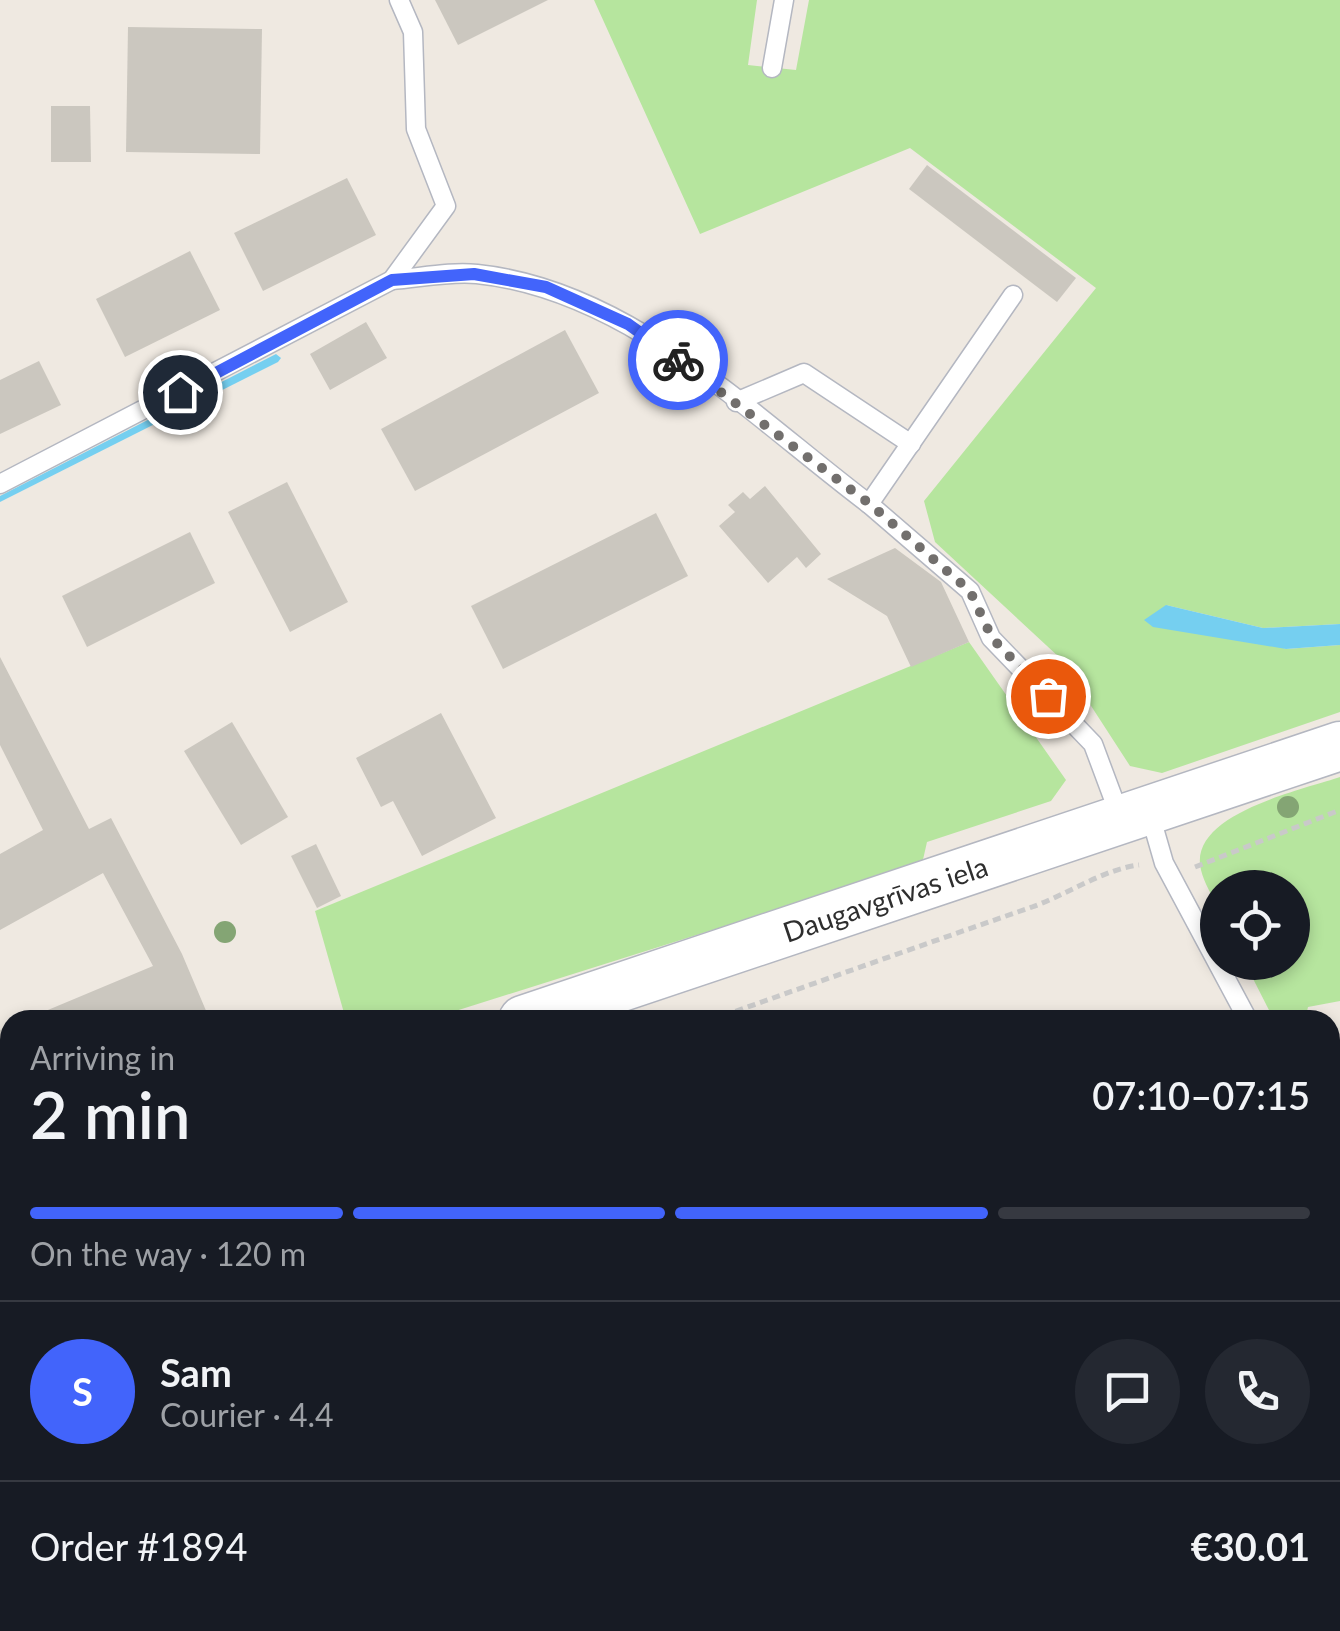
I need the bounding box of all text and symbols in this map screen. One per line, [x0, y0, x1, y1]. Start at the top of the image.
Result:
courier [628, 310, 728, 410]
icon: bike [651, 333, 706, 388]
pin [138, 350, 223, 435]
icon: home [153, 365, 208, 420]
pin [1006, 654, 1091, 739]
icon: bag [1021, 669, 1076, 724]
street label: Daugavgrīvas iela [778, 848, 992, 949]
map controls [1200, 870, 1310, 980]
button: locate [1200, 870, 1310, 980]
text: Arriving in [30, 1038, 175, 1077]
text: 07:10–07:15 [1092, 1072, 1310, 1118]
text: 2 min [30, 1075, 190, 1153]
text: On the way · 120 m [30, 1234, 306, 1273]
button: chat [1075, 1339, 1180, 1444]
button: phone [1205, 1339, 1310, 1444]
text: Sam [160, 1349, 232, 1395]
text: S [72, 1368, 93, 1414]
text: Courier · 4.4 [160, 1395, 334, 1434]
text: Order #1894 [30, 1523, 247, 1569]
text: €30.01 [1191, 1523, 1310, 1569]

